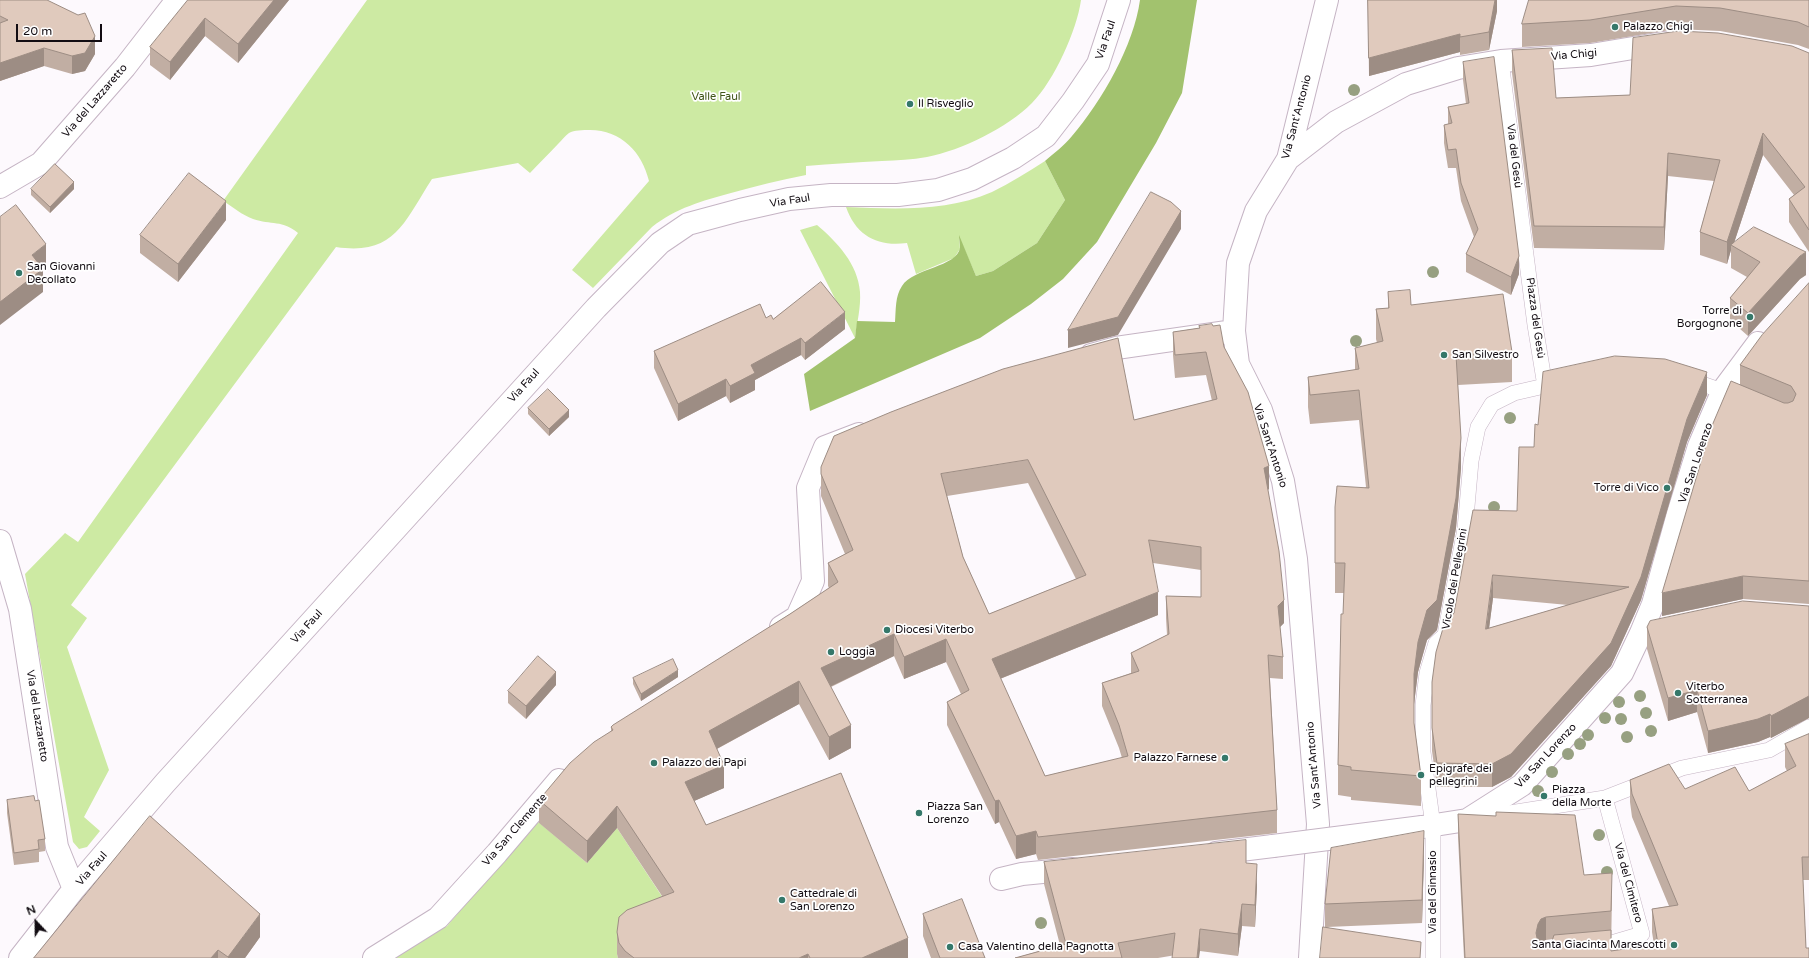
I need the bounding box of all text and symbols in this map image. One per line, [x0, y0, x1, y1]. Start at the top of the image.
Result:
scale bar [18, 16, 104, 42]
street label: Via Faul [1093, 19, 1119, 61]
place label: Palazzo Chigi [1623, 20, 1692, 34]
marker: Palazzo Chigi [1610, 22, 1620, 32]
text: 20 m [23, 24, 52, 38]
street label: Via Chigi [1550, 46, 1598, 64]
street label: Via del Lazzaretto [60, 62, 130, 140]
street label: Via Sant'Antonio [1279, 73, 1315, 161]
park label: Valle Faul [691, 90, 741, 104]
place label: Il Risveglio [918, 97, 974, 111]
marker: Il Risveglio [905, 99, 915, 109]
street label: Via del Gesù [1504, 123, 1524, 189]
street label: Via Faul [769, 191, 811, 211]
place label: San Giovanni Decollato [27, 260, 95, 286]
marker: San Giovanni Decollato [14, 268, 24, 278]
street label: Piazza del Gesù [1523, 277, 1547, 359]
place label: Torre di Borgognone [1677, 304, 1742, 330]
marker: Torre di Borgognone [1745, 312, 1755, 322]
place label: San Silvestro [1452, 348, 1519, 362]
marker: San Silvestro [1439, 350, 1449, 360]
street label: Via Faul [505, 366, 543, 406]
street label: Via Sant'Antonio [1250, 403, 1290, 489]
street label: Via San Lorenzo [1676, 421, 1716, 505]
place label: Torre di Vico [1594, 481, 1659, 495]
marker: Torre di Vico [1662, 483, 1672, 493]
street label: Vicolo dei Pellegrini [1440, 527, 1470, 631]
street label: Via Faul [288, 607, 326, 647]
place label: Diocesi Viterbo [895, 623, 974, 637]
marker: Diocesi Viterbo [882, 625, 892, 635]
place label: Loggia [839, 645, 875, 659]
marker: Loggia [826, 647, 836, 657]
street label: Via del Lazzaretto [23, 669, 51, 763]
place label: Viterbo Sotterranea [1686, 680, 1748, 706]
marker: Viterbo Sotterranea [1673, 688, 1683, 698]
street label: Via Sant'Antonio [1304, 721, 1324, 809]
street label: Via San Lorenzo [1513, 721, 1579, 791]
place label: Palazzo Farnese [1134, 751, 1217, 765]
marker: Palazzo Farnese [1220, 753, 1230, 763]
place label: Palazzo dei Papi [662, 756, 746, 770]
marker: Palazzo dei Papi [649, 758, 659, 768]
place label: Epigrafe dei pellegrini [1429, 762, 1492, 788]
marker: Epigrafe dei pellegrini [1416, 770, 1426, 780]
place label: Piazza della Morte [1552, 783, 1611, 809]
street label: Via San Clemente [480, 791, 550, 869]
marker: Piazza della Morte [1539, 791, 1549, 801]
place label: Piazza San Lorenzo [927, 800, 983, 826]
marker: Piazza San Lorenzo [914, 808, 924, 818]
street label: Via del Cimitero [1611, 842, 1645, 924]
street label: Via Faul [74, 849, 110, 889]
street label: Via del Ginnasio [1426, 850, 1440, 934]
place label: Cattedrale di San Lorenzo [790, 887, 857, 913]
marker: Cattedrale di San Lorenzo [777, 895, 787, 905]
north arrow [16, 902, 56, 942]
text: N [25, 903, 38, 918]
place label: Santa Giacinta Marescotti [1532, 938, 1666, 952]
place label: Casa Valentino della Pagnotta [958, 940, 1114, 954]
marker: Santa Giacinta Marescotti [1669, 940, 1679, 950]
marker: Casa Valentino della Pagnotta [945, 942, 955, 952]

